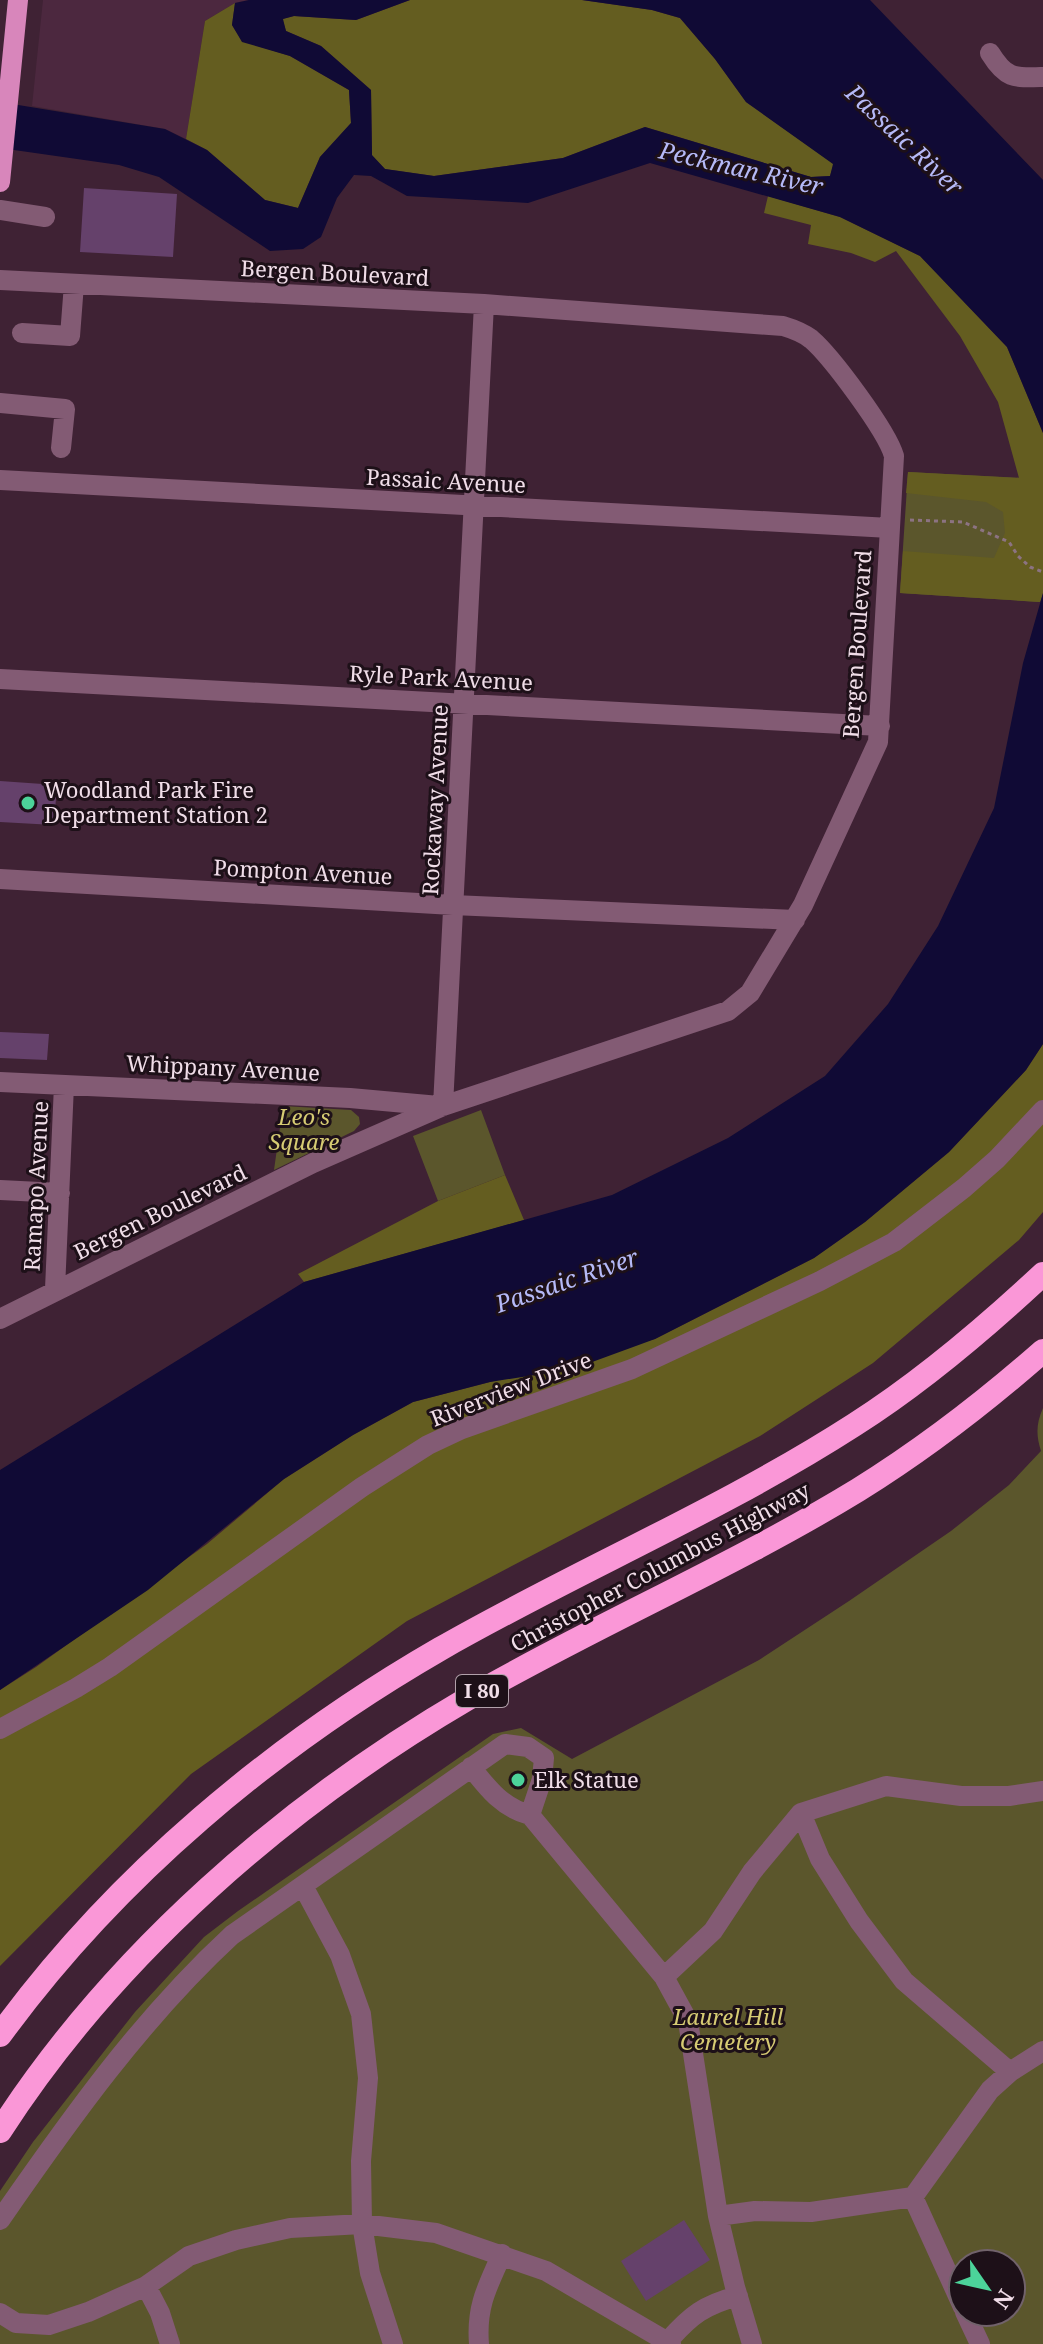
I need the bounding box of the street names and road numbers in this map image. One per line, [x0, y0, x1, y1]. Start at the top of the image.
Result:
street label: Bergen Boulevard [240, 252, 431, 292]
street label: Passaic Avenue [365, 461, 527, 499]
street label: Bergen Boulevard [834, 548, 878, 739]
street label: Ryle Park Avenue [348, 657, 534, 697]
street label: Rockaway Avenue [414, 704, 454, 896]
street label: Pompton Avenue [213, 851, 393, 891]
street label: Whippany Avenue [125, 1047, 321, 1087]
street label: Ramapo Avenue [16, 1100, 54, 1272]
street label: Bergen Boulevard [68, 1156, 251, 1266]
street label: Riverview Drive [426, 1344, 596, 1433]
street label: Christopher Columbus Highway [505, 1474, 815, 1658]
road number: I 80 [456, 1675, 508, 1707]

